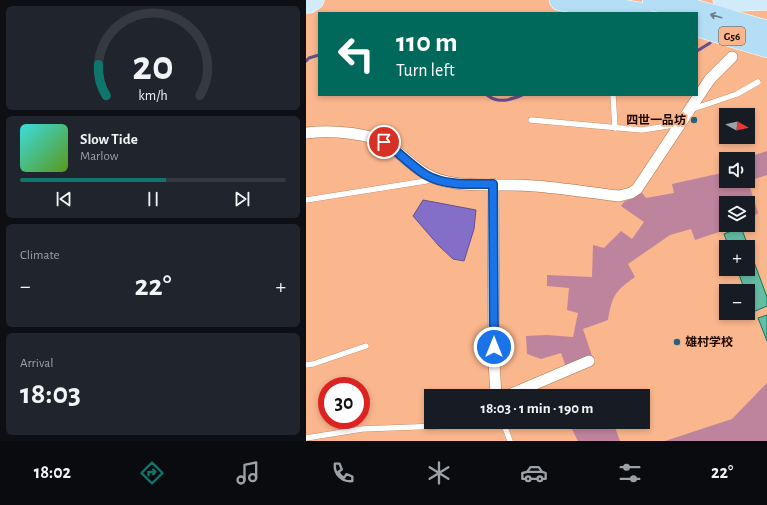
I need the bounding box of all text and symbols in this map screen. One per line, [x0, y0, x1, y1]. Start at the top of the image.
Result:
one-way arrow [710, 12, 723, 19]
road number: G56 [719, 27, 745, 45]
icon: left [330, 28, 382, 80]
text: 110 m [396, 29, 458, 57]
text: 20 [132, 46, 174, 87]
text: Turn left [396, 62, 455, 80]
text: km/h [138, 89, 168, 103]
north arrow [719, 108, 755, 144]
map controls [719, 108, 755, 320]
place label: 四世一品坊 [626, 113, 686, 126]
marker: 四世一品坊 [689, 115, 699, 125]
pin [367, 125, 401, 159]
icon: arrive [373, 131, 395, 153]
text: Slow Tide [80, 132, 138, 147]
text: Marlow [80, 150, 118, 163]
button: sound [719, 152, 755, 188]
icon: previous [53, 188, 75, 210]
icon: pause [142, 188, 164, 210]
icon: next [231, 188, 253, 210]
button: layers [719, 196, 755, 232]
button: + [719, 240, 755, 276]
text: Climate [20, 249, 59, 262]
text: 22° [134, 271, 172, 301]
text: − [20, 275, 31, 297]
text: + [275, 275, 286, 297]
button: − [719, 284, 755, 320]
position arrow [473, 326, 515, 368]
place label: 雄村学校 [685, 335, 733, 348]
marker: 雄村学校 [672, 337, 682, 347]
text: Arrival [20, 357, 53, 370]
speed limit sign: 30 [318, 377, 370, 429]
text: 18:03 [20, 379, 81, 409]
text: 18:03 · 1 min · 190 m [481, 401, 593, 416]
icon: directions [138, 459, 166, 487]
icon: music [234, 459, 262, 487]
icon: phone [329, 459, 357, 487]
icon: climate [425, 459, 453, 487]
icon: car [520, 459, 548, 487]
icon: filters [616, 459, 644, 487]
text: 18:02 [34, 464, 71, 482]
text: 22° [711, 464, 733, 482]

